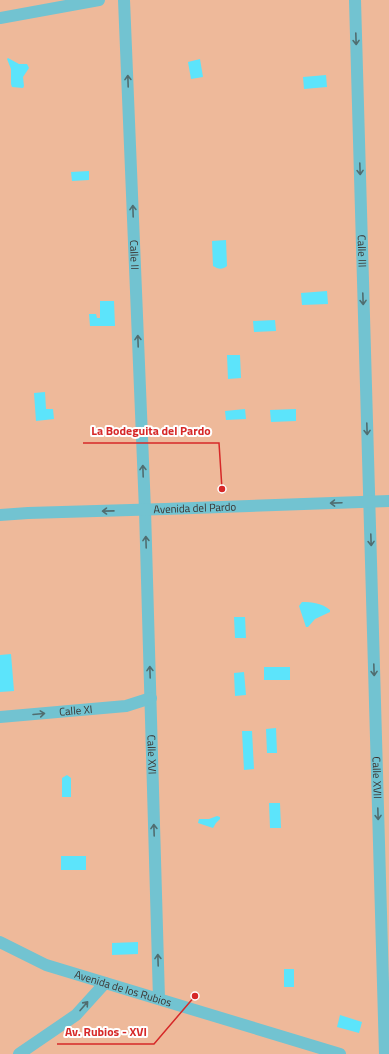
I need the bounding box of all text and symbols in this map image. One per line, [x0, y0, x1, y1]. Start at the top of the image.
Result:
one-way arrow [352, 32, 360, 45]
one-way arrow [124, 75, 132, 88]
one-way arrow [356, 162, 363, 175]
one-way arrow [129, 205, 137, 218]
street label: Calle III [354, 234, 371, 267]
street label: Calle II [126, 239, 143, 270]
one-way arrow [360, 292, 367, 305]
one-way arrow [134, 335, 142, 348]
callout: La Bodeguita del Pardo [83, 419, 219, 443]
text: La Bodeguita del Pardo [91, 421, 211, 440]
one-way arrow [363, 422, 371, 435]
one-way arrow [139, 465, 147, 478]
street label: Avenida del Pardo [153, 498, 237, 517]
one-way arrow [330, 499, 343, 506]
one-way arrow [102, 507, 115, 515]
one-way arrow [367, 533, 374, 546]
one-way arrow [142, 536, 150, 549]
one-way arrow [370, 663, 378, 676]
one-way arrow [146, 666, 154, 679]
street label: Calle XI [58, 701, 93, 720]
one-way arrow [32, 710, 45, 717]
street label: Calle XVI [143, 734, 161, 775]
street label: Calle XVII [369, 756, 386, 799]
one-way arrow [375, 807, 382, 820]
one-way arrow [151, 824, 158, 837]
one-way arrow [154, 954, 162, 967]
street label: Avenida de los Rubios [73, 966, 174, 1011]
one-way arrow [80, 1001, 89, 1012]
callout: Av. Rubios - XVI [57, 1020, 154, 1044]
text: Av. Rubios - XVI [65, 1022, 147, 1041]

